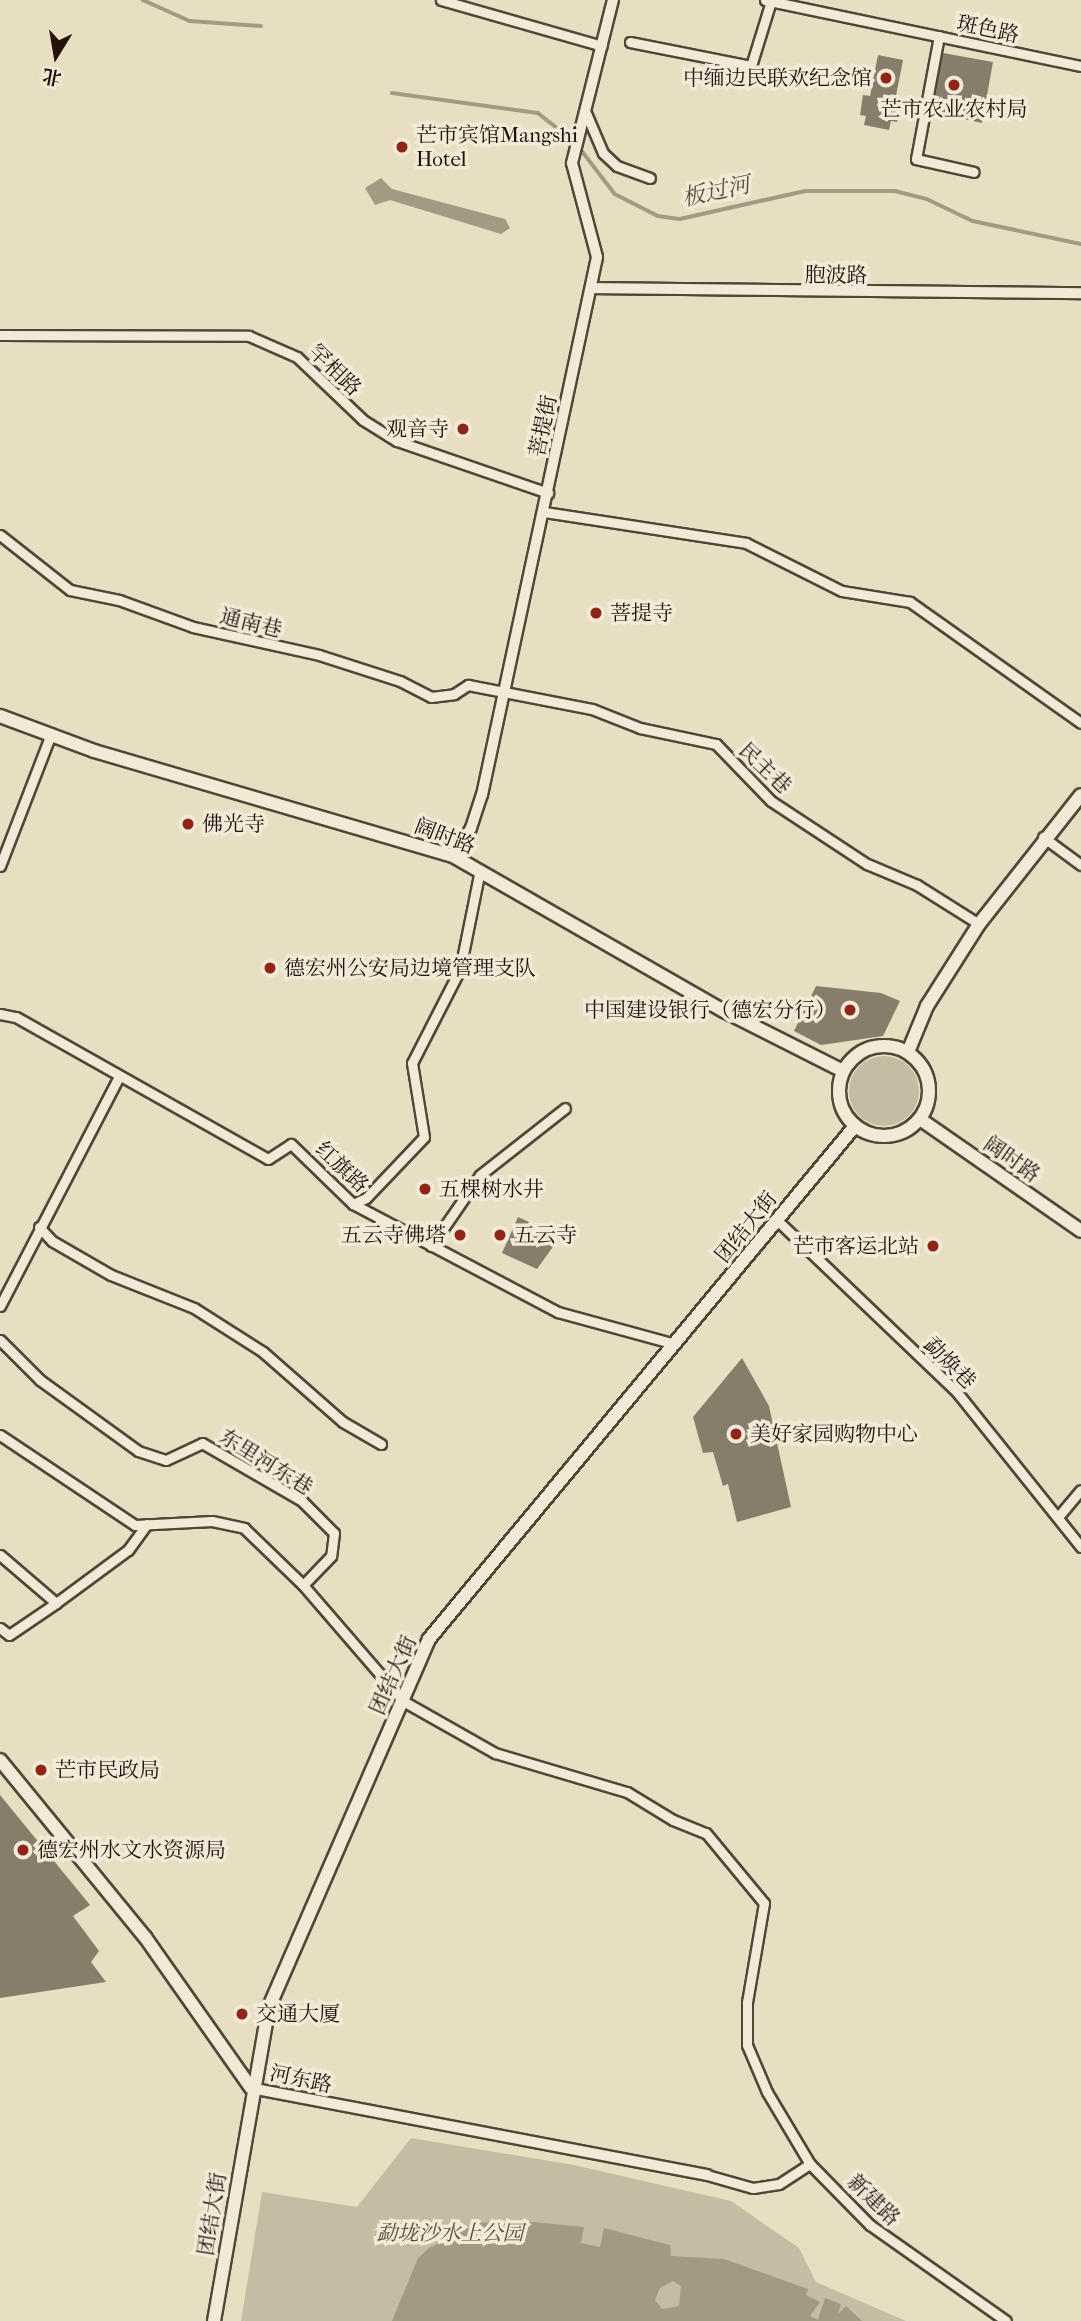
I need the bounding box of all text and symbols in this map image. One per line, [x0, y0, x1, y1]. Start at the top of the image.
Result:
street label: 斑色路 [955, 10, 1021, 48]
north arrow [21, 21, 91, 91]
text: 北 [41, 64, 63, 89]
place label: 中缅边民联欢纪念馆 [683, 65, 872, 91]
marker: 中缅边民联欢纪念馆 [878, 70, 894, 86]
marker: 芒市农业农村局 [946, 77, 962, 93]
place label: 芒市农业农村局 [881, 96, 1027, 122]
place label: 芒市宾馆Mangshi Hotel [416, 122, 578, 172]
marker: 芒市宾馆Mangshi Hotel [394, 139, 410, 155]
water label: 板过河 [679, 171, 753, 213]
street label: 胞波路 [805, 262, 867, 288]
street label: 罕相路 [304, 339, 366, 401]
street label: 菩提街 [524, 393, 562, 459]
place label: 观音寺 [386, 416, 449, 442]
marker: 观音寺 [455, 421, 471, 437]
place label: 菩提寺 [610, 600, 673, 626]
street label: 通南巷 [217, 603, 285, 643]
marker: 菩提寺 [588, 605, 604, 621]
street label: 民主巷 [734, 737, 796, 799]
place label: 佛光寺 [202, 811, 265, 837]
street label: 阔时路 [411, 813, 479, 859]
marker: 佛光寺 [180, 816, 196, 832]
place label: 德宏州公安局边境管理支队 [284, 955, 536, 981]
marker: 德宏州公安局边境管理支队 [262, 960, 278, 976]
place label: 中国建设银行（德宏分行） [584, 997, 836, 1023]
marker: 中国建设银行（德宏分行） [842, 1002, 858, 1018]
street label: 阔时路 [979, 1131, 1045, 1187]
street label: 红旗路 [310, 1136, 374, 1198]
place label: 五棵树水井 [439, 1176, 544, 1202]
marker: 五棵树水井 [417, 1181, 433, 1197]
street label: 团结大街 [710, 1186, 782, 1268]
place label: 五云寺佛塔 [341, 1222, 446, 1248]
place label: 五云寺 [514, 1222, 577, 1248]
marker: 五云寺佛塔 [452, 1227, 468, 1243]
marker: 五云寺 [492, 1227, 508, 1243]
place label: 芒市客运北站 [793, 1233, 919, 1259]
marker: 芒市客运北站 [925, 1238, 941, 1254]
street label: 勐焕巷 [919, 1332, 981, 1394]
place label: 美好家园购物中心 [750, 1421, 918, 1447]
street label: 东里河东巷 [215, 1423, 317, 1501]
marker: 美好家园购物中心 [728, 1426, 744, 1442]
street label: 团结大街 [364, 1632, 422, 1718]
place label: 芒市民政局 [55, 1757, 160, 1783]
marker: 芒市民政局 [33, 1762, 49, 1778]
place label: 德宏州水文水资源局 [37, 1837, 226, 1863]
marker: 德宏州水文水资源局 [15, 1842, 31, 1858]
place label: 交通大厦 [256, 2001, 340, 2027]
marker: 交通大厦 [234, 2006, 250, 2022]
street label: 河东路 [268, 2060, 334, 2098]
street label: 新建路 [843, 2169, 905, 2231]
street label: 团结大街 [193, 2171, 231, 2257]
park label: 勐垅沙水上公园 [377, 2220, 523, 2246]

